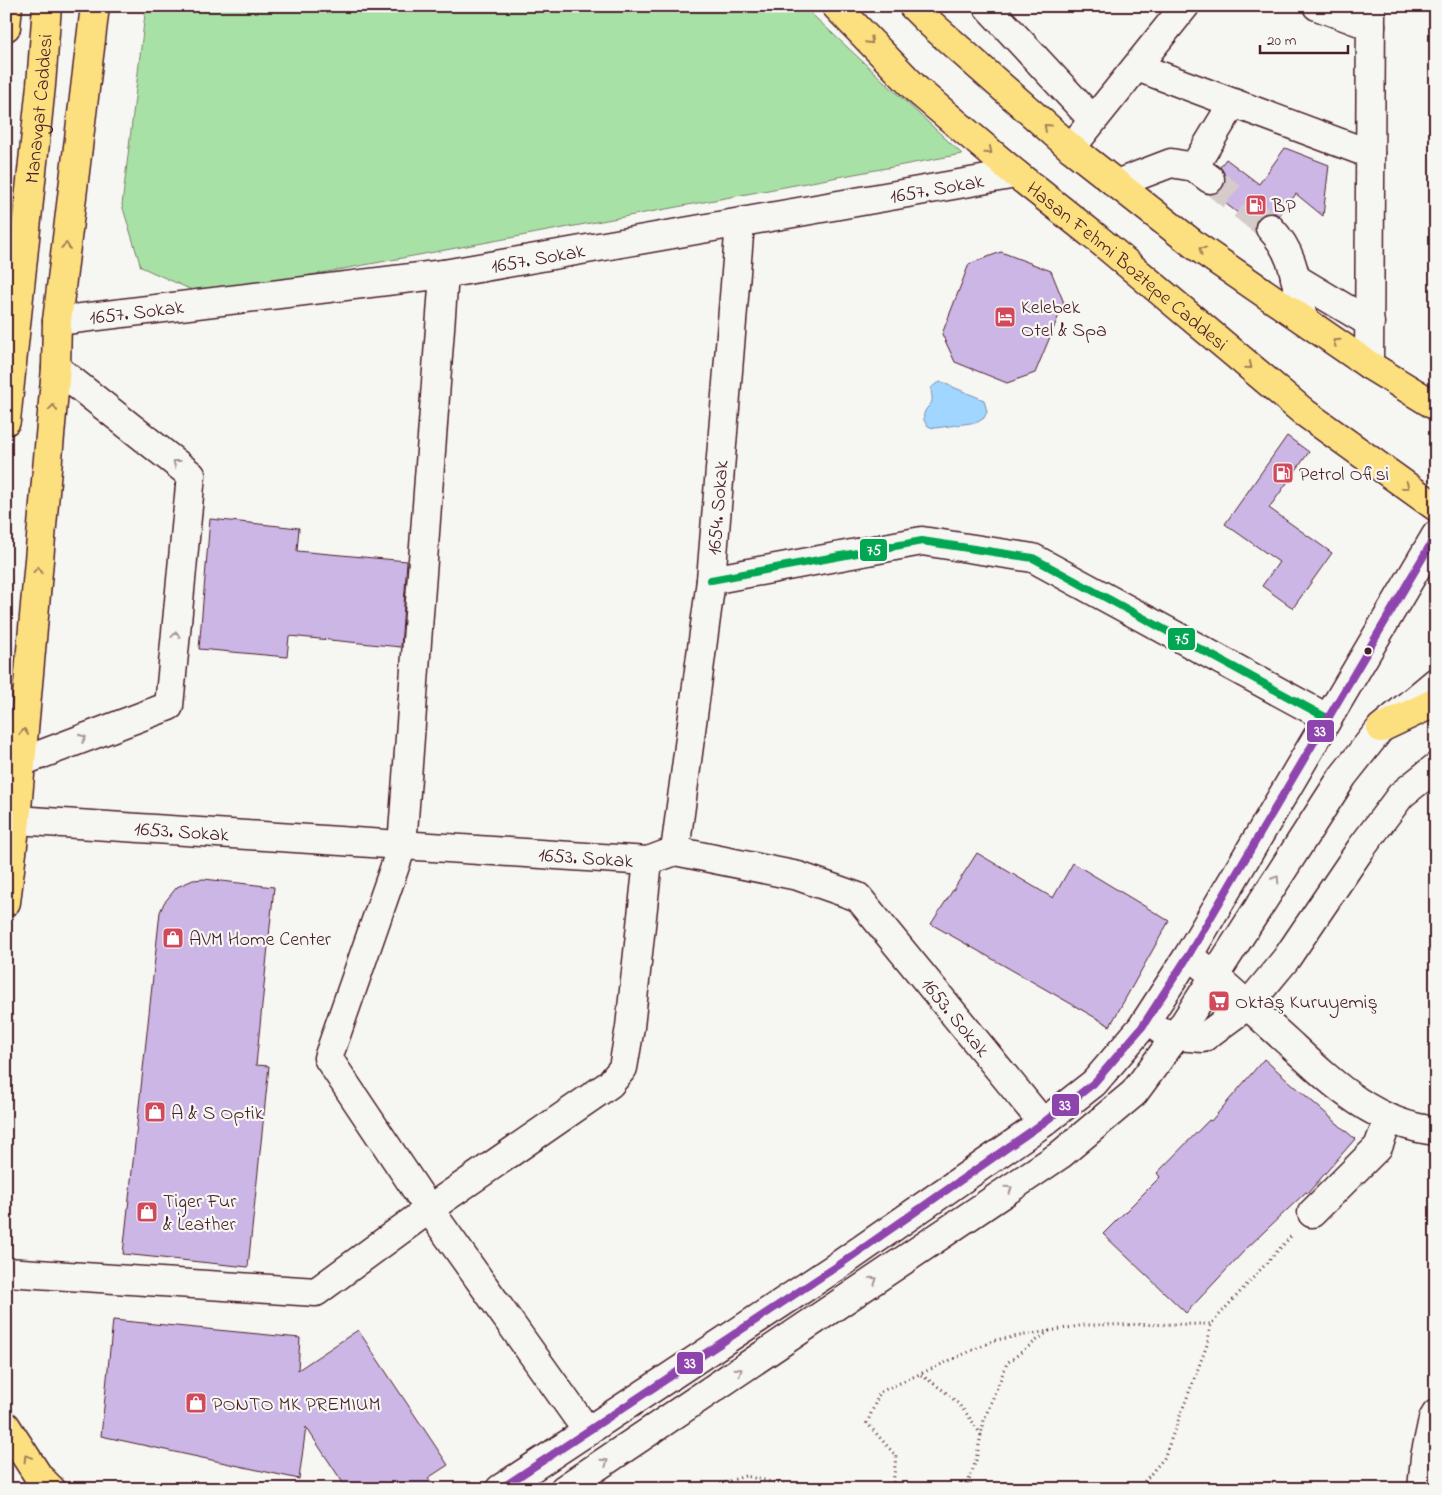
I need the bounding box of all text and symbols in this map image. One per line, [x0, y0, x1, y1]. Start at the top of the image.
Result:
scale bar [1260, 22, 1347, 54]
text: 20 m [1267, 30, 1297, 52]
street label: Manavgat Caddesi [19, 33, 62, 185]
one-way arrow [864, 36, 873, 45]
one-way arrow [1043, 124, 1052, 133]
one-way arrow [984, 146, 993, 155]
street label: 1657. Sokak [888, 168, 987, 213]
street label: Hasan Fehmi Boztepe Caddesi [1019, 176, 1233, 359]
fuel station icon: BP [1244, 193, 1268, 217]
place label: BP [1271, 193, 1296, 222]
street label: 1657. Sokak [489, 238, 588, 283]
one-way arrow [60, 242, 71, 250]
one-way arrow [1198, 247, 1207, 256]
street label: 1657. Sokak [88, 294, 186, 334]
place label: Kelebek Otel & Spa [1021, 294, 1107, 346]
hotel icon: Kelebek Otel & Spa [993, 305, 1017, 329]
one-way arrow [1332, 339, 1342, 348]
one-way arrow [1244, 361, 1253, 370]
one-way arrow [47, 404, 58, 412]
street label: 1654. Sokak [701, 459, 738, 556]
one-way arrow [173, 461, 182, 469]
fuel station icon: Petrol Ofisi [1271, 461, 1295, 485]
place label: Petrol Ofisi [1299, 461, 1389, 490]
one-way arrow [1400, 480, 1410, 489]
line badge: 75 [859, 538, 888, 562]
text: 75 [867, 541, 881, 562]
one-way arrow [33, 565, 44, 573]
line badge: 75 [1167, 627, 1196, 651]
text: 75 [1175, 630, 1189, 651]
one-way arrow [170, 631, 181, 639]
unlabelled marker [1363, 646, 1373, 656]
line badge: 33 [1306, 719, 1335, 743]
text: 33 [1313, 722, 1326, 743]
one-way arrow [18, 727, 29, 735]
one-way arrow [79, 734, 87, 744]
street label: 1653. Sokak [133, 816, 230, 851]
street label: 1653. Sokak [537, 842, 634, 877]
one-way arrow [1270, 875, 1279, 884]
shop icon: AVM Home Center [161, 926, 185, 950]
place label: AVM Home Center [189, 926, 332, 955]
street label: 1653. Sokak [913, 972, 996, 1064]
supermarket icon: Oktaş Kuruyemiş [1207, 989, 1231, 1013]
place label: Oktaş Kuruyemiş [1235, 989, 1378, 1018]
line badge: 33 [1051, 1093, 1080, 1117]
text: 33 [1058, 1096, 1071, 1117]
shop icon: A & S Optik [143, 1100, 167, 1124]
place label: A & S Optik [171, 1100, 264, 1129]
one-way arrow [1004, 1186, 1013, 1196]
place label: Tiger Fur & Leather [163, 1188, 237, 1240]
shop icon: Tiger Fur & Leather [135, 1200, 159, 1224]
one-way arrow [868, 1277, 878, 1286]
line badge: 33 [676, 1351, 704, 1375]
text: 33 [683, 1354, 696, 1375]
one-way arrow [734, 1368, 743, 1377]
shop icon: PONTO MK PREMIUM [184, 1391, 208, 1415]
place label: PONTO MK PREMIUM [212, 1391, 381, 1420]
one-way arrow [24, 1455, 34, 1464]
one-way arrow [599, 1458, 608, 1468]

